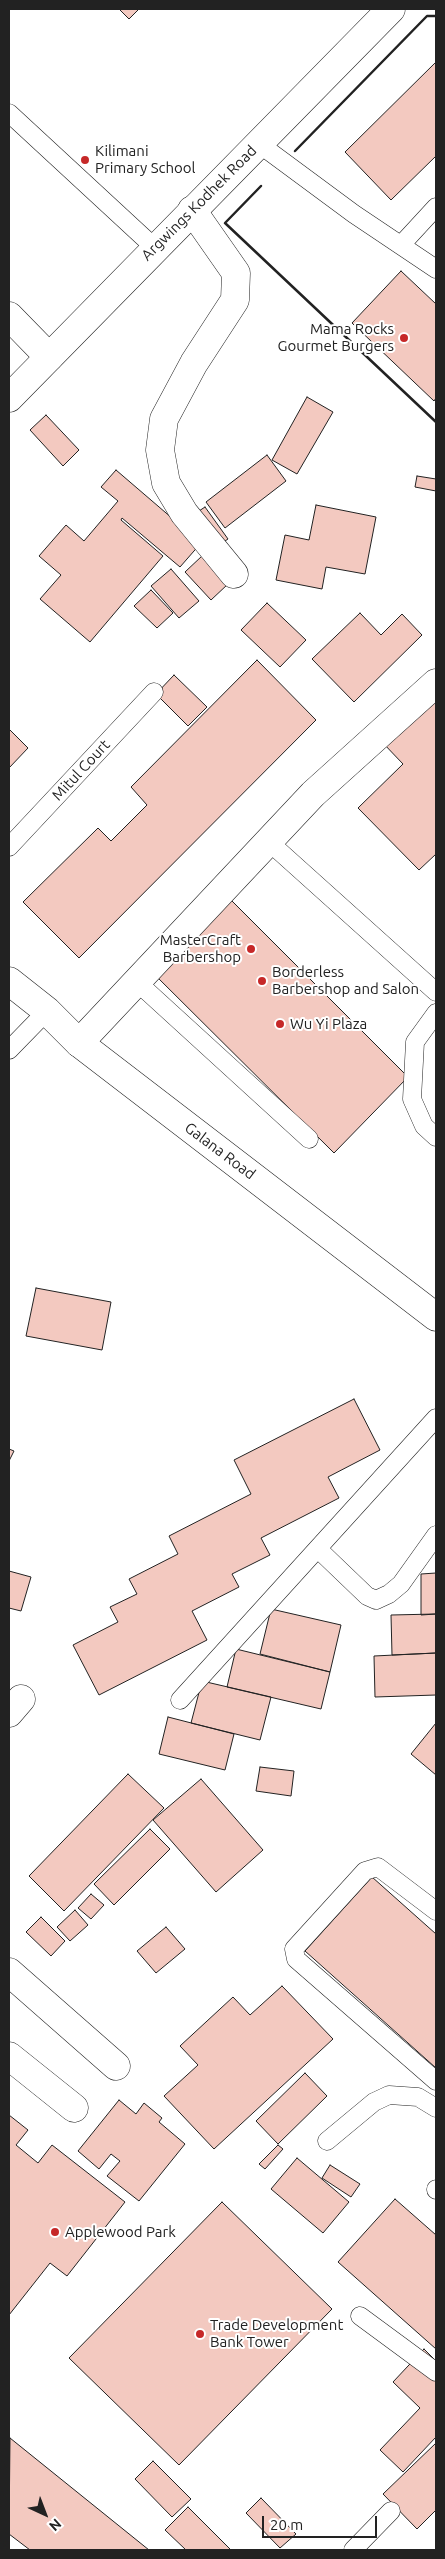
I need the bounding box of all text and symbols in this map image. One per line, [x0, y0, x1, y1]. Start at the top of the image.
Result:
place label: Kilimani Primary School [95, 142, 196, 177]
street label: Argwings Kodhek Road [138, 142, 260, 264]
marker: Kilimani Primary School [79, 154, 91, 166]
place label: Mama Rocks Gourmet Burgers [278, 320, 394, 355]
marker: Mama Rocks Gourmet Burgers [398, 332, 410, 344]
street label: Mitul Court [48, 736, 114, 804]
place label: MasterCraft Barbershop [160, 931, 241, 966]
marker: MasterCraft Barbershop [245, 943, 257, 955]
place label: Borderless Barbershop and Salon [272, 963, 419, 998]
marker: Borderless Barbershop and Salon [256, 975, 268, 987]
place label: Wu Yi Plaza [290, 1015, 367, 1033]
marker: Wu Yi Plaza [274, 1018, 286, 1030]
street label: Galana Road [181, 1119, 259, 1183]
place label: Applewood Park [65, 2223, 176, 2241]
marker: Applewood Park [49, 2226, 61, 2238]
place label: Trade Development Bank Tower [210, 2316, 343, 2351]
marker: Trade Development Bank Tower [194, 2328, 206, 2340]
north arrow [20, 2489, 70, 2539]
scale bar [265, 2506, 380, 2538]
text: N [46, 2516, 65, 2534]
text: 20 m [270, 2516, 303, 2533]

